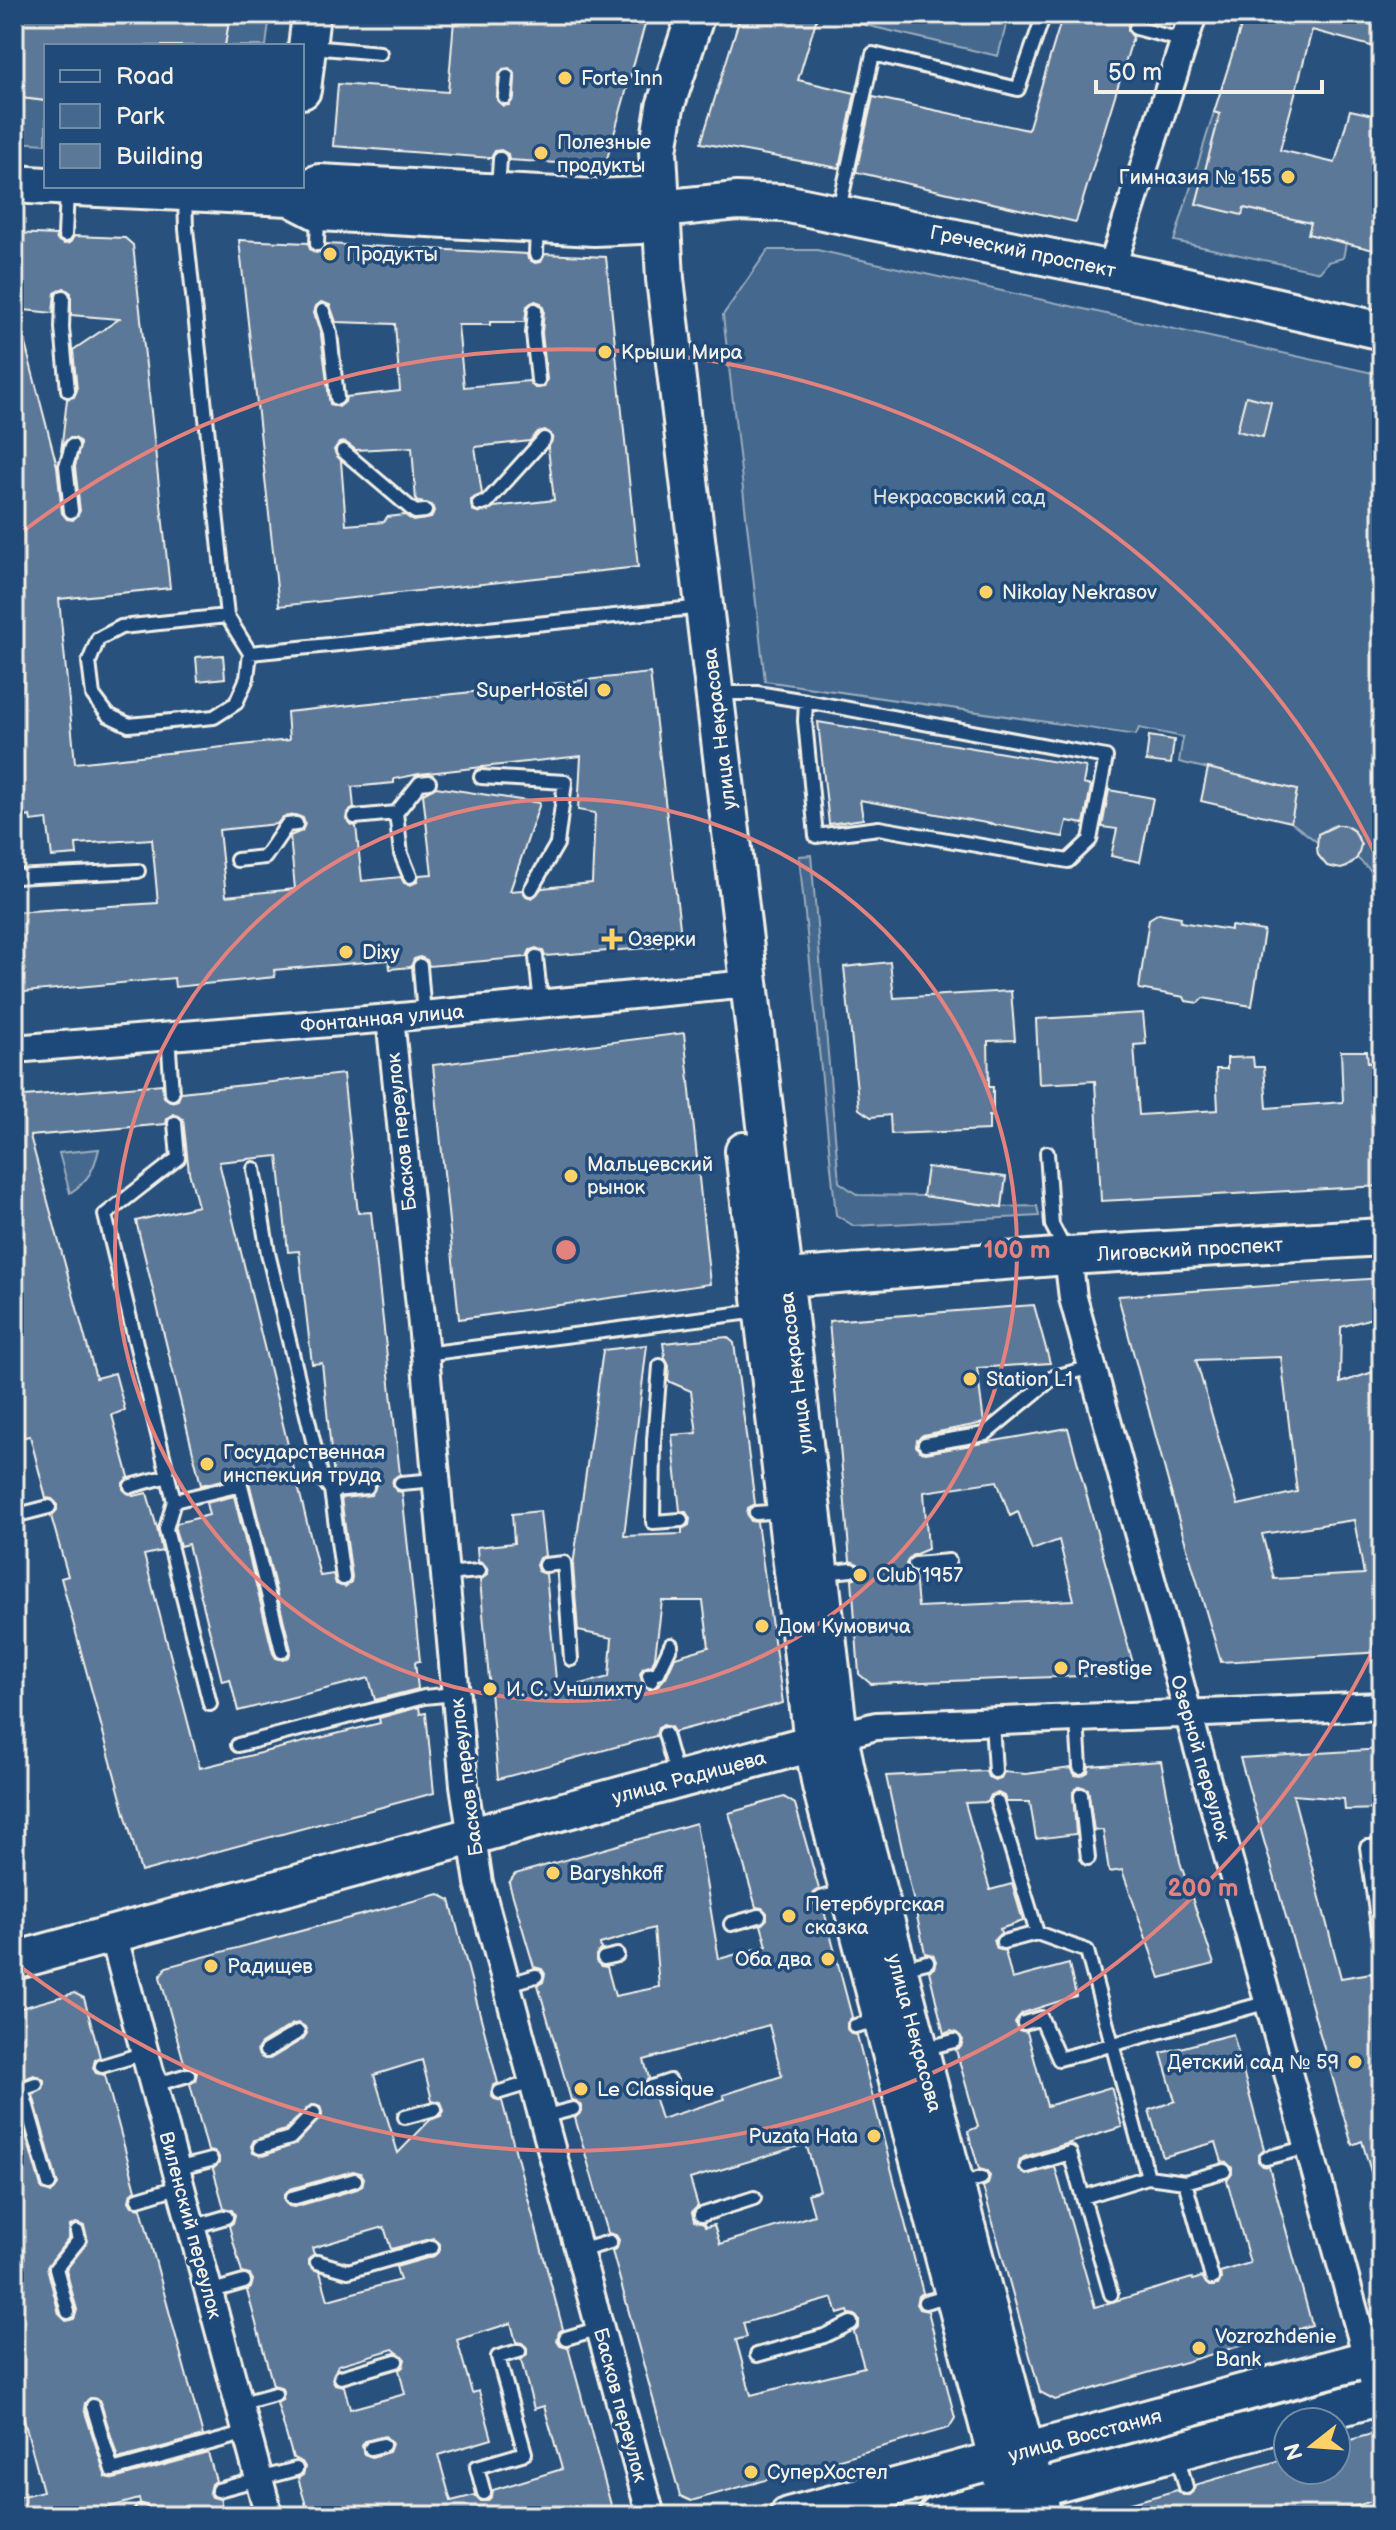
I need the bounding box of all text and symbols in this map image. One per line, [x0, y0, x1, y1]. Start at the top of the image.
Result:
legend [44, 44, 304, 188]
scale bar [1096, 44, 1322, 94]
text: 50 m [1108, 58, 1162, 87]
text: Road [116, 62, 174, 91]
place label: Forte Inn [581, 67, 663, 91]
marker: Forte Inn [556, 69, 574, 87]
text: Park [116, 102, 164, 131]
place label: Полезные продукты [557, 131, 651, 178]
text: Building [116, 142, 203, 171]
marker: Полезные продукты [532, 144, 550, 162]
place label: Гимназия № 155 [1119, 166, 1272, 190]
marker: Гимназия № 155 [1279, 168, 1297, 186]
street label: Греческий проспект [928, 221, 1118, 284]
place label: Продукты [346, 243, 438, 267]
marker: Продукты [321, 245, 339, 263]
place label: Крыши Мира [621, 341, 743, 365]
marker: Крыши Мира [596, 343, 614, 361]
park label: Некрасовский сад [873, 486, 1045, 510]
place label: Nikolay Nekrasov [1002, 581, 1157, 605]
marker: Nikolay Nekrasov [977, 583, 995, 601]
street label: улица Некрасова [698, 646, 742, 811]
place label: SuperHostel [476, 679, 588, 703]
marker: SuperHostel [595, 681, 613, 699]
place label: Озерки [628, 928, 696, 952]
marker: Озерки [603, 930, 621, 948]
place label: Dixy [362, 941, 400, 965]
marker: Dixy [337, 943, 355, 961]
street label: Фонтанная улица [299, 1000, 465, 1038]
street label: Басков переулок [382, 1051, 422, 1212]
place label: Мальцевский рынок [587, 1153, 713, 1200]
marker: Мальцевский рынок [562, 1167, 580, 1185]
street label: Лиговский проспект [1095, 1233, 1284, 1267]
centre of rings [552, 1236, 580, 1264]
text: 100 m [984, 1236, 1050, 1265]
street label: улица Некрасова [775, 1290, 819, 1455]
place label: Station L1 [986, 1368, 1073, 1392]
marker: Station L1 [961, 1370, 979, 1388]
place label: Государственная инспекция труда [223, 1441, 385, 1488]
marker: Государственная инспекция труда [198, 1455, 216, 1473]
place label: Club 1957 [876, 1564, 963, 1588]
marker: Club 1957 [851, 1566, 869, 1584]
place label: Дом Кумовича [778, 1615, 911, 1639]
marker: Дом Кумовича [753, 1617, 771, 1635]
place label: Prestige [1077, 1657, 1153, 1681]
marker: Prestige [1052, 1659, 1070, 1677]
street label: Озерной переулок [1165, 1672, 1235, 1844]
place label: И. С. Уншлихту [506, 1678, 643, 1702]
marker: И. С. Уншлихту [481, 1680, 499, 1698]
street label: Басков переулок [445, 1696, 489, 1857]
street label: улица Радищева [610, 1746, 769, 1810]
place label: Baryshkoff [569, 1862, 664, 1886]
marker: Baryshkoff [544, 1864, 562, 1882]
text: 200 m [1168, 1874, 1238, 1903]
place label: Петербургская сказка [805, 1893, 945, 1940]
marker: Петербургская сказка [780, 1907, 798, 1925]
place label: Оба два [735, 1948, 812, 1972]
marker: Оба два [819, 1950, 837, 1968]
street label: улица Некрасова [881, 1951, 947, 2115]
place label: Радищев [227, 1955, 313, 1979]
marker: Радищев [202, 1957, 220, 1975]
place label: Детский сад № 59 [1167, 2051, 1339, 2075]
marker: Детский сад № 59 [1346, 2053, 1364, 2071]
place label: Le Classique [597, 2078, 714, 2102]
marker: Le Classique [572, 2080, 590, 2098]
place label: Puzata Hata [749, 2125, 858, 2149]
marker: Puzata Hata [865, 2127, 883, 2145]
street label: Виленский переулок [153, 2129, 227, 2322]
street label: Басков переулок [588, 2325, 652, 2485]
place label: Vozrozhdenie Bank [1215, 2325, 1336, 2372]
marker: Vozrozhdenie Bank [1190, 2339, 1208, 2357]
street label: улица Восстания [1006, 2404, 1165, 2468]
north arrow [1272, 2406, 1352, 2486]
text: N [1279, 2440, 1310, 2463]
place label: СуперХостел [767, 2461, 888, 2485]
marker: СуперХостел [742, 2463, 760, 2481]

